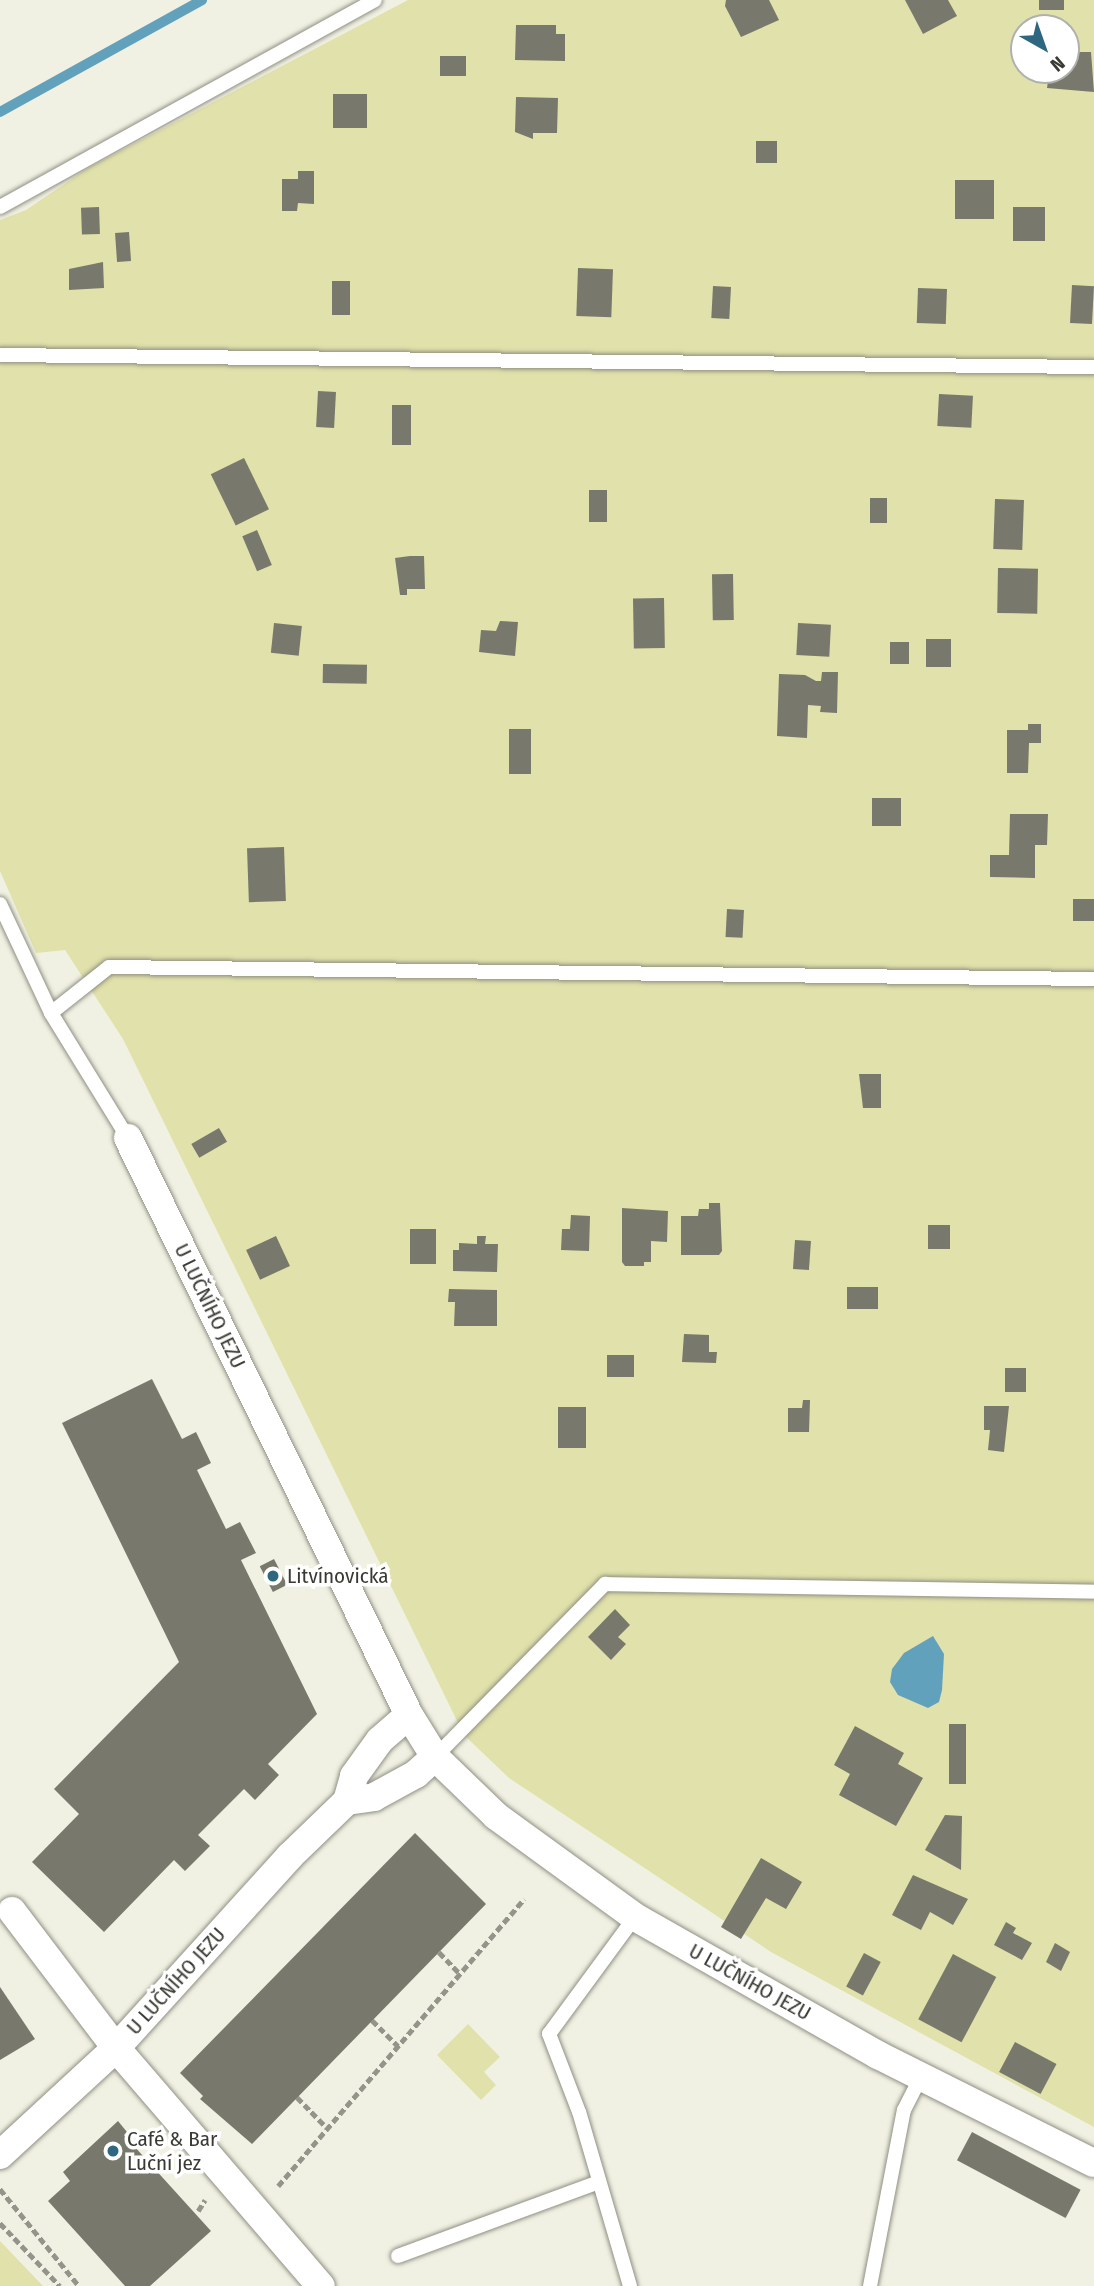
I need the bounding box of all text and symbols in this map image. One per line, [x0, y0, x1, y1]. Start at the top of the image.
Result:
north arrow [1010, 14, 1080, 84]
text: N [1046, 51, 1069, 76]
street label: U LUČNÍHO JEZU [169, 1239, 251, 1373]
place label: Litvínovická [287, 1563, 388, 1589]
marker: Litvínovická [265, 1568, 281, 1584]
street label: U LUČNÍHO JEZU [121, 1922, 231, 2040]
street label: U LUČNÍHO JEZU [685, 1938, 815, 2026]
place label: Café & Bar Luční jez [127, 2126, 217, 2176]
marker: Café & Bar Luční jez [105, 2143, 121, 2159]

